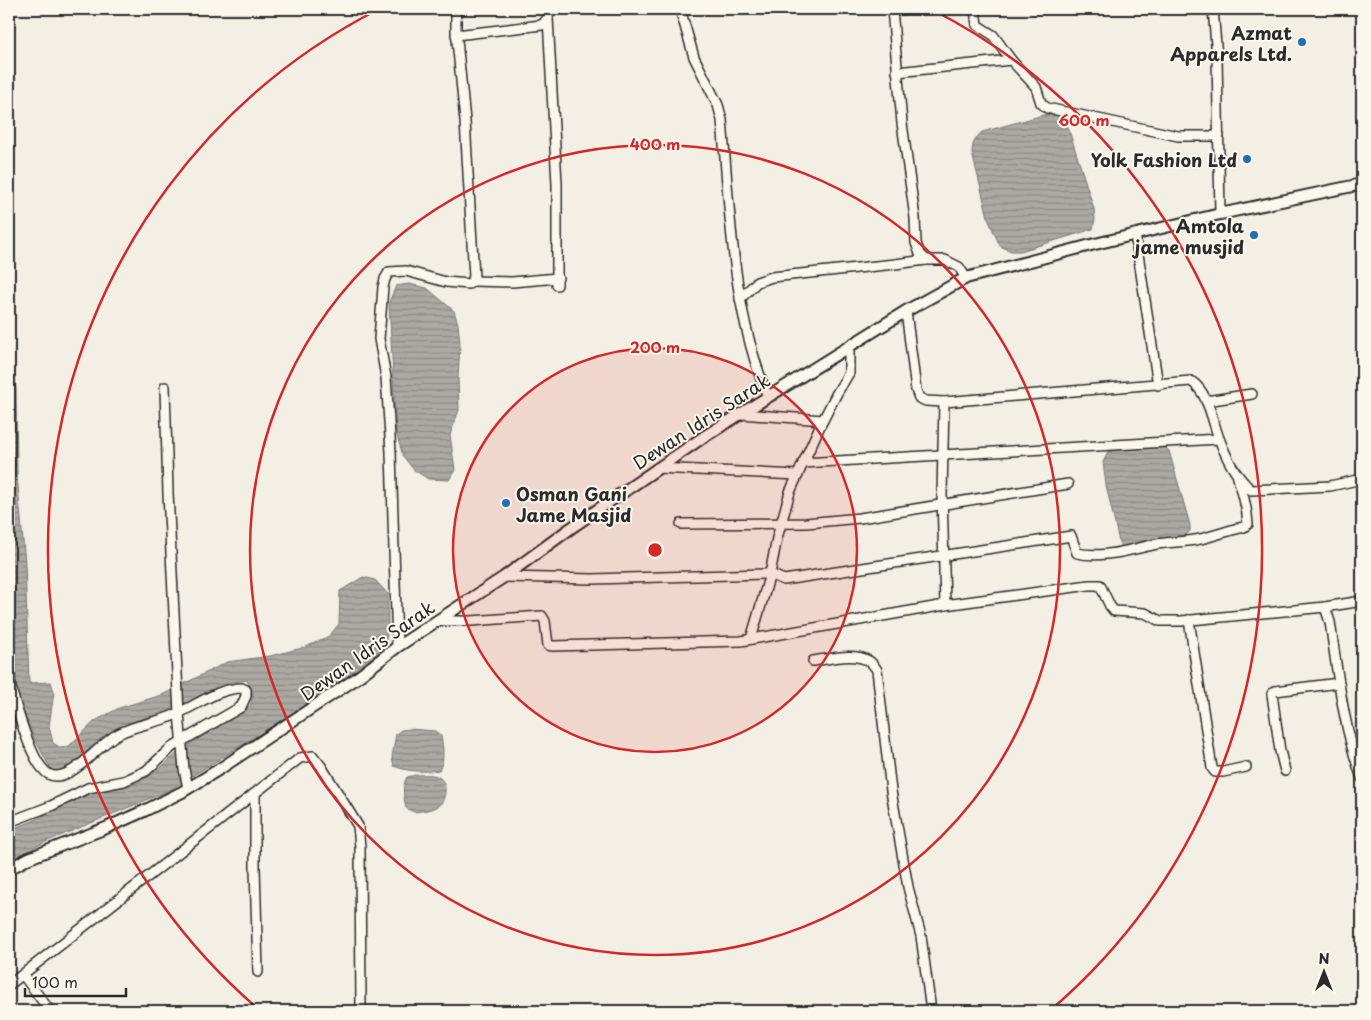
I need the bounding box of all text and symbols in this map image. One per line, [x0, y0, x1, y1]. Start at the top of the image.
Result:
place label: Azmat Apparels Ltd. [1170, 19, 1292, 67]
marker: Azmat Apparels Ltd. [1296, 36, 1308, 48]
text: 600 m [1058, 108, 1110, 131]
text: 400 m [630, 132, 680, 155]
place label: Yolk Fashion Ltd [1091, 146, 1237, 173]
marker: Yolk Fashion Ltd [1241, 153, 1253, 165]
place label: Amtola jame musjid [1131, 212, 1244, 260]
marker: Amtola jame musjid [1248, 229, 1260, 241]
text: 200 m [630, 335, 680, 358]
street label: Dewan Idris Sarak [627, 366, 775, 476]
place label: Osman Gani Jame Masjid [516, 480, 631, 528]
marker: Osman Gani Jame Masjid [500, 497, 512, 509]
centre of rings [646, 541, 664, 559]
street label: Dewan Idris Sarak [294, 593, 440, 707]
north arrow [1298, 948, 1348, 998]
text: N [1318, 948, 1330, 969]
scale bar [25, 965, 126, 997]
text: 100 m [32, 970, 78, 993]

